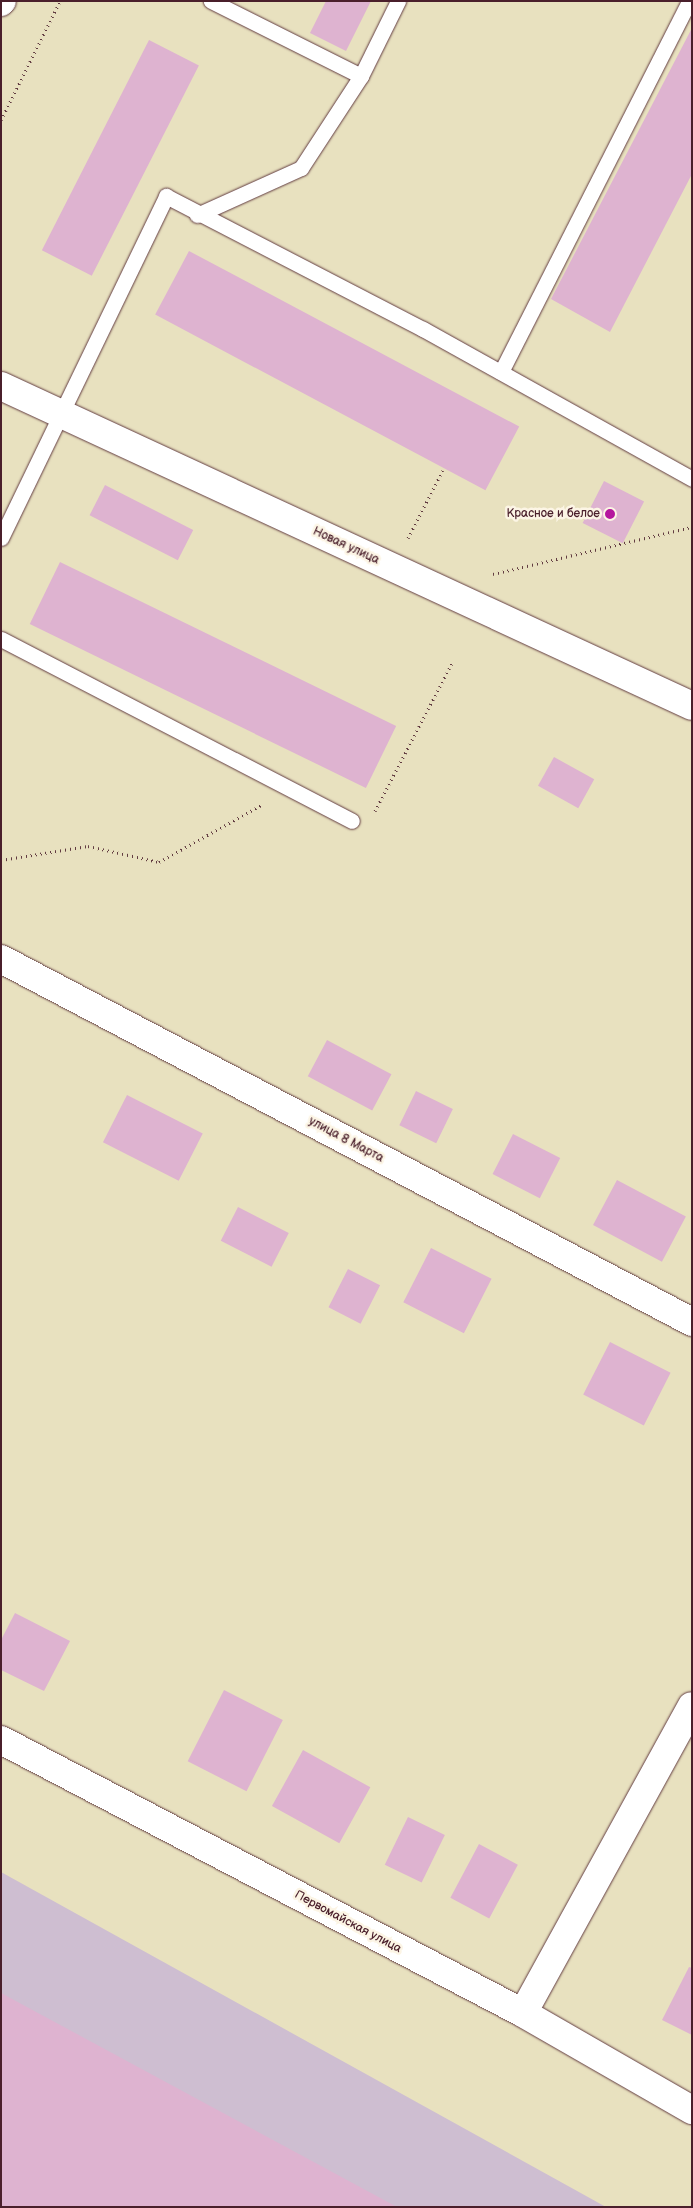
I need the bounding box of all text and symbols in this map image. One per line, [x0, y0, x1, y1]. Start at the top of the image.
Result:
place label: Красное и белое [507, 507, 600, 521]
marker: Красное и белое [604, 508, 616, 520]
street label: Новая улица [310, 524, 382, 568]
street label: улица 8 Марта [306, 1114, 386, 1166]
street label: Первомайская улица [292, 1888, 404, 1956]

